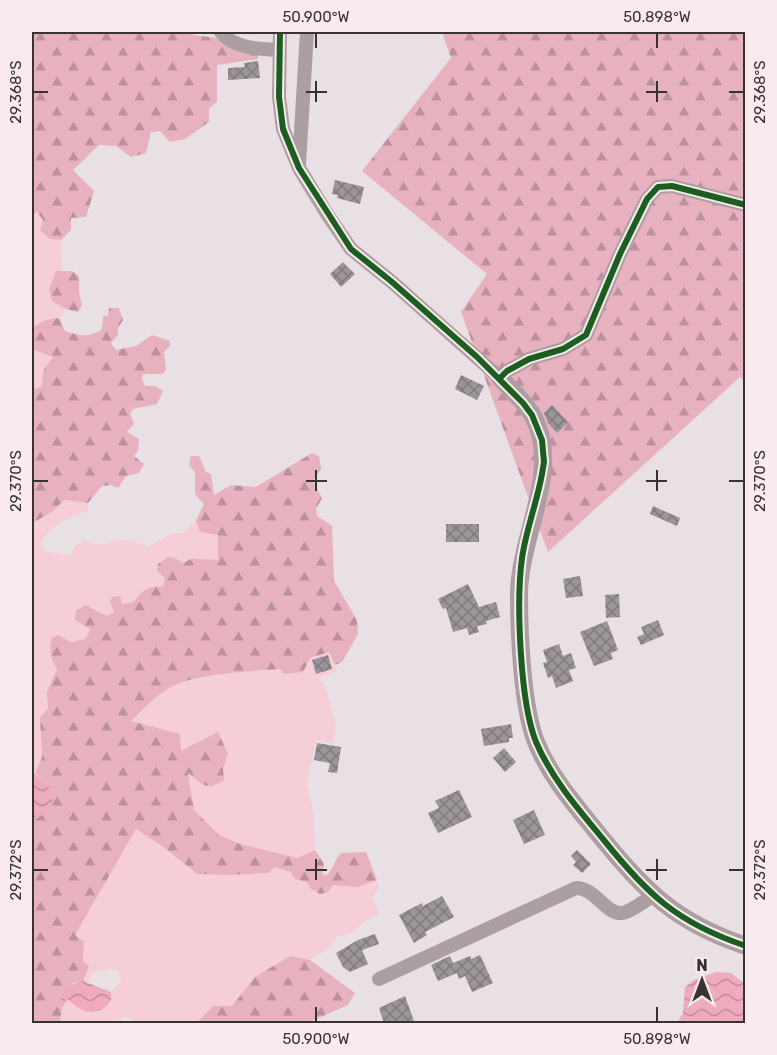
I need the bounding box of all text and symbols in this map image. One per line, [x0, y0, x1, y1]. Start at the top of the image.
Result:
text: 50.900°W [282, 8, 350, 26]
text: 50.898°W [623, 8, 691, 26]
text: 29.368°S [7, 60, 25, 124]
text: 29.368°S [751, 60, 769, 124]
text: 29.370°S [7, 450, 25, 512]
text: 29.370°S [751, 450, 769, 512]
text: 29.372°S [7, 839, 25, 901]
text: 29.372°S [751, 839, 769, 901]
north arrow [672, 950, 732, 1010]
text: N [696, 956, 708, 975]
text: 50.900°W [282, 1030, 350, 1048]
text: 50.898°W [623, 1030, 691, 1048]

